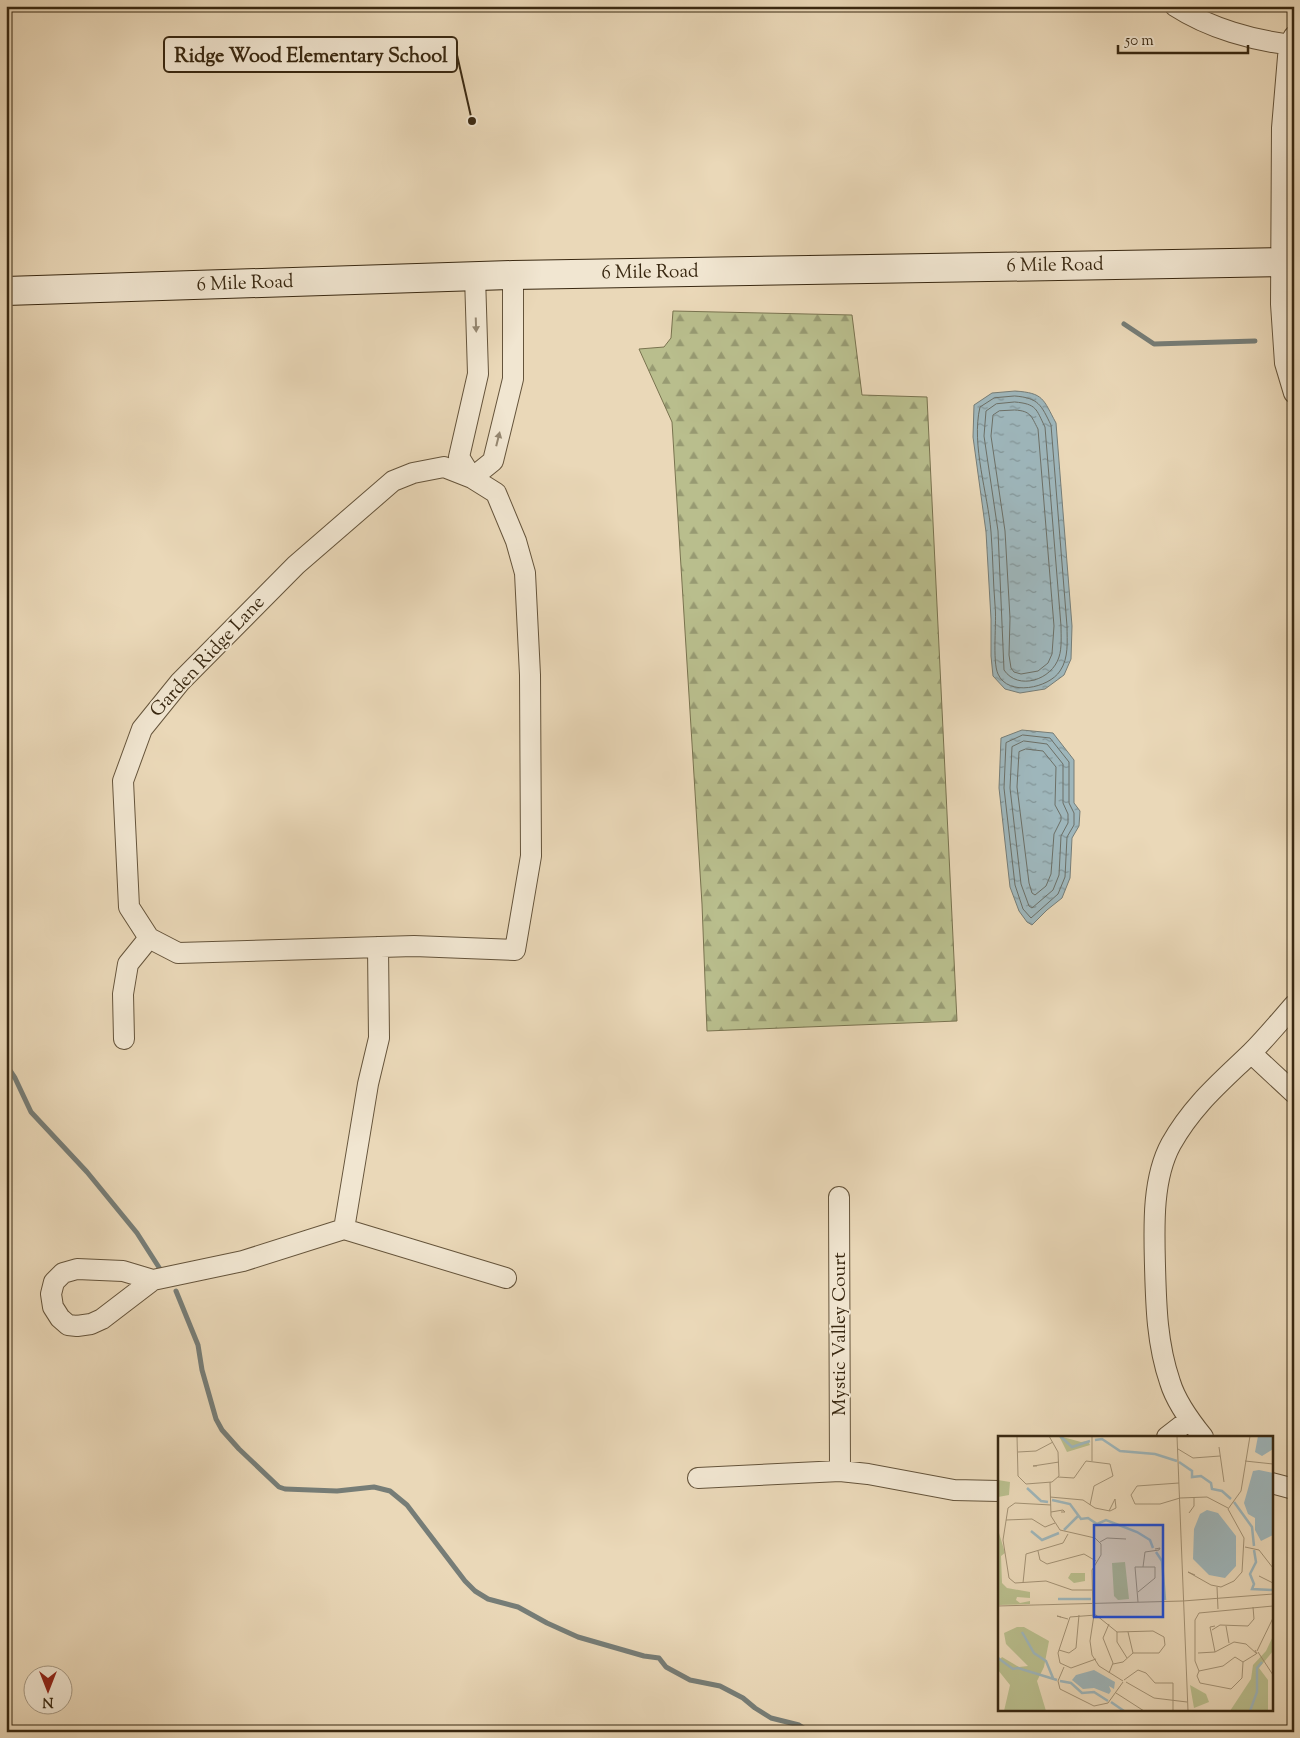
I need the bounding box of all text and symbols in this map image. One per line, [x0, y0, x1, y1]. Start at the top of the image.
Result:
scale bar [1118, 22, 1248, 54]
text: 50 m [1124, 31, 1154, 52]
callout: Ridge Wood Elementary School [164, 37, 457, 72]
text: Ridge Wood Elementary School [174, 43, 448, 72]
street label: 6 Mile Road [1006, 252, 1104, 280]
street label: 6 Mile Road [601, 259, 699, 287]
street label: 6 Mile Road [196, 269, 294, 299]
one-way arrow [473, 317, 481, 333]
one-way arrow [494, 432, 502, 447]
street label: Garden Ridge Lane [144, 590, 272, 724]
street label: Mystic Valley Court [827, 1252, 854, 1416]
inset map [998, 1436, 1272, 1710]
north arrow [22, 1666, 72, 1716]
text: N [42, 1691, 54, 1711]

